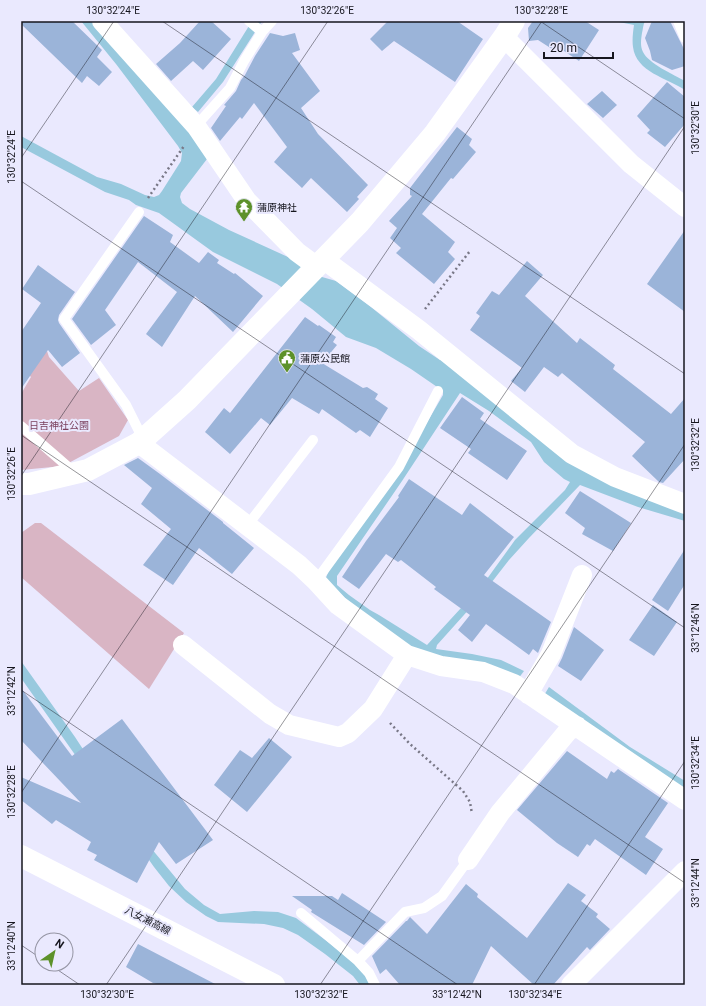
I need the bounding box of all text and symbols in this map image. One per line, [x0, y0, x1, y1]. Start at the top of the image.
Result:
text: 130°32'24"E [86, 5, 140, 16]
text: 130°32'26"E [300, 5, 354, 16]
text: 130°32'28"E [514, 5, 568, 16]
scale bar [544, 34, 613, 60]
text: 20 m [550, 41, 577, 55]
text: 130°32'30"E [690, 101, 701, 155]
text: 130°32'24"E [6, 130, 17, 184]
temple icon: 蒲原神社 [234, 197, 254, 222]
place label: 蒲原神社 [257, 202, 297, 213]
public building icon: 蒲原公民館 [277, 348, 297, 373]
place label: 蒲原公民館 [300, 353, 350, 364]
text: 130°32'32"E [690, 418, 701, 472]
park label: 日吉神社公園 [29, 420, 89, 431]
text: 130°32'26"E [6, 447, 17, 501]
text: 33°12'46"N [690, 603, 701, 653]
text: 33°12'42"N [6, 666, 17, 716]
text: 130°32'34"E [690, 736, 701, 790]
text: 130°32'28"E [6, 765, 17, 819]
text: 33°12'44"N [690, 858, 701, 908]
street label: 八女瀬高線 [123, 904, 173, 937]
text: 33°12'40"N [6, 921, 17, 971]
north arrow [34, 932, 74, 972]
text: N [52, 937, 66, 952]
text: 130°32'30"E [80, 989, 134, 1000]
text: 130°32'32"E [294, 989, 348, 1000]
text: 33°12'42"N [432, 989, 482, 1000]
text: 130°32'34"E [508, 989, 562, 1000]

